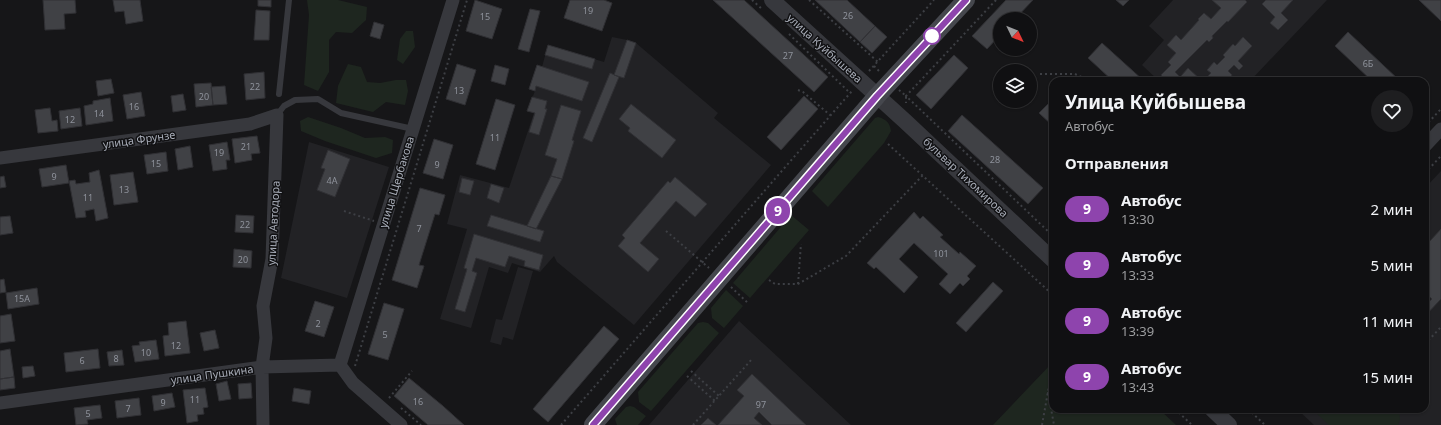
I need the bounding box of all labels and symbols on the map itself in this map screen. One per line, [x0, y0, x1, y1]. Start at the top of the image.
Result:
house number: 19 [583, 4, 593, 17]
house number: 26 [843, 9, 853, 22]
house number: 15 [480, 10, 490, 23]
street label: улица Куйбышева [784, 10, 866, 86]
north arrow [993, 12, 1037, 56]
unlabelled marker [923, 27, 941, 45]
house number: 27 [783, 49, 793, 62]
house number: 6Б [1363, 57, 1374, 70]
house number: 22 [250, 80, 260, 93]
house number: 13 [454, 84, 464, 97]
house number: 20 [199, 90, 209, 103]
house number: 16 [129, 100, 139, 113]
house number: 14 [94, 107, 104, 120]
house number: 12 [65, 113, 75, 126]
street label: улица Фрунзе [102, 126, 176, 152]
house number: 11 [490, 131, 500, 144]
street label: улица Щербакова [375, 134, 417, 230]
street label: бульвар Тихомирова [920, 134, 1012, 220]
house number: 21 [241, 140, 251, 153]
house number: 19 [214, 146, 224, 159]
house number: 28 [990, 153, 1000, 166]
house number: 15 [151, 157, 161, 170]
house number: 9 [434, 158, 440, 171]
house number: 9 [51, 170, 57, 183]
house number: 4А [327, 174, 338, 187]
street label: улица Автодора [263, 180, 283, 266]
house number: 13 [119, 183, 129, 196]
house number: 11 [83, 191, 93, 204]
line badge: 9 [765, 198, 791, 224]
house number: 22 [240, 218, 250, 231]
house number: 7 [416, 222, 422, 235]
house number: 101 [933, 247, 949, 260]
house number: 20 [238, 253, 248, 266]
house number: 15А [14, 292, 30, 305]
house number: 2 [315, 317, 321, 330]
house number: 5 [382, 328, 388, 341]
house number: 12 [171, 339, 181, 352]
house number: 10 [141, 346, 151, 359]
house number: 8 [113, 352, 119, 365]
house number: 6 [79, 354, 85, 367]
street label: улица Пушкина [170, 361, 254, 387]
house number: 11 [190, 393, 200, 406]
house number: 16 [413, 395, 423, 408]
house number: 9 [160, 396, 166, 409]
house number: 97 [756, 398, 766, 411]
house number: 7 [125, 402, 131, 415]
house number: 5 [85, 407, 91, 420]

